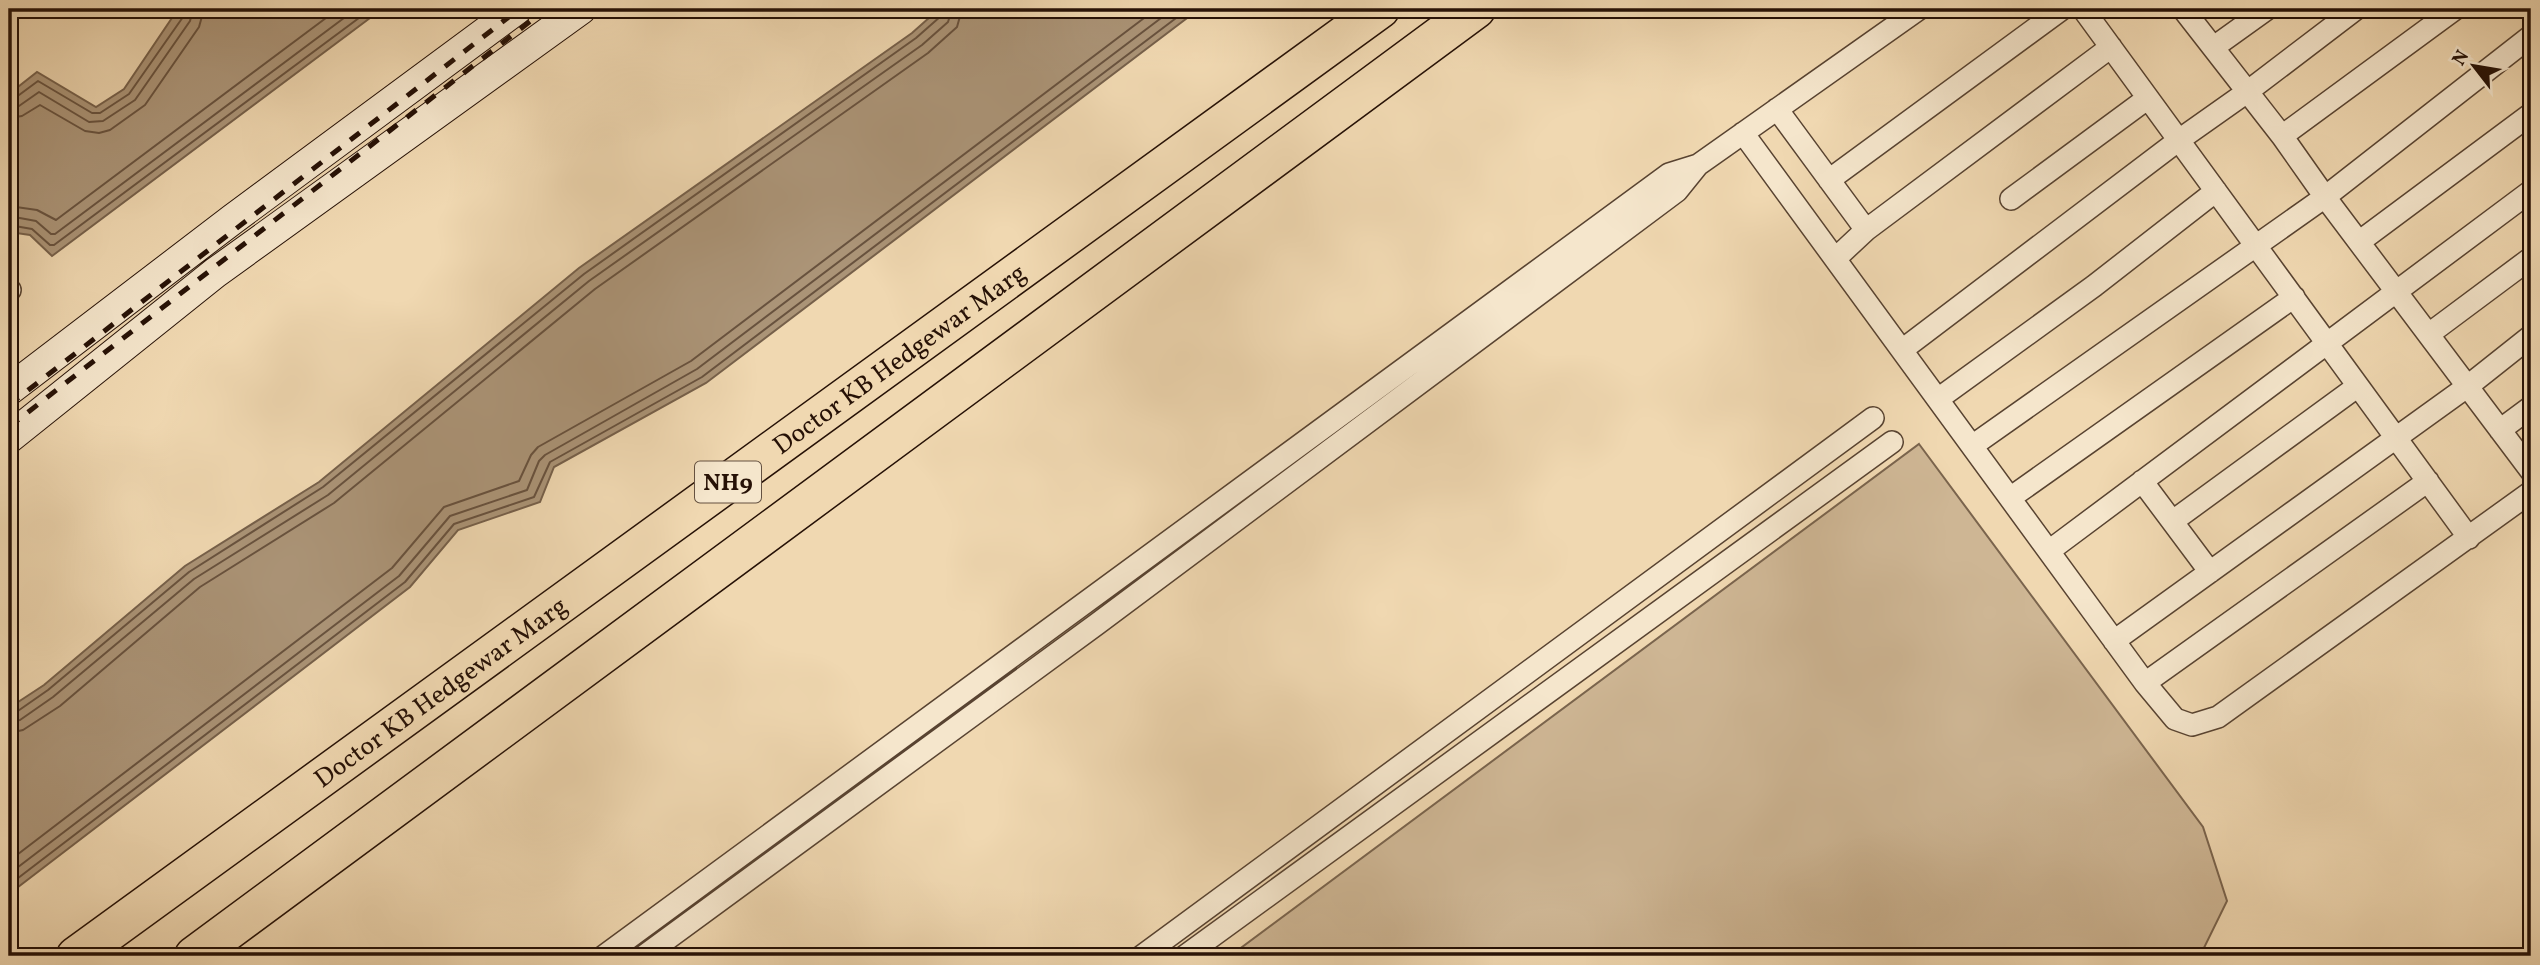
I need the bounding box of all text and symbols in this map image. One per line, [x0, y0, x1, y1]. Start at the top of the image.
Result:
north arrow [2438, 32, 2508, 102]
text: N [2446, 45, 2476, 71]
street label: Doctor KB Hedgewar Marg [766, 256, 1034, 464]
road number: NH9 [695, 462, 761, 503]
street label: Doctor KB Hedgewar Marg [307, 589, 575, 797]

